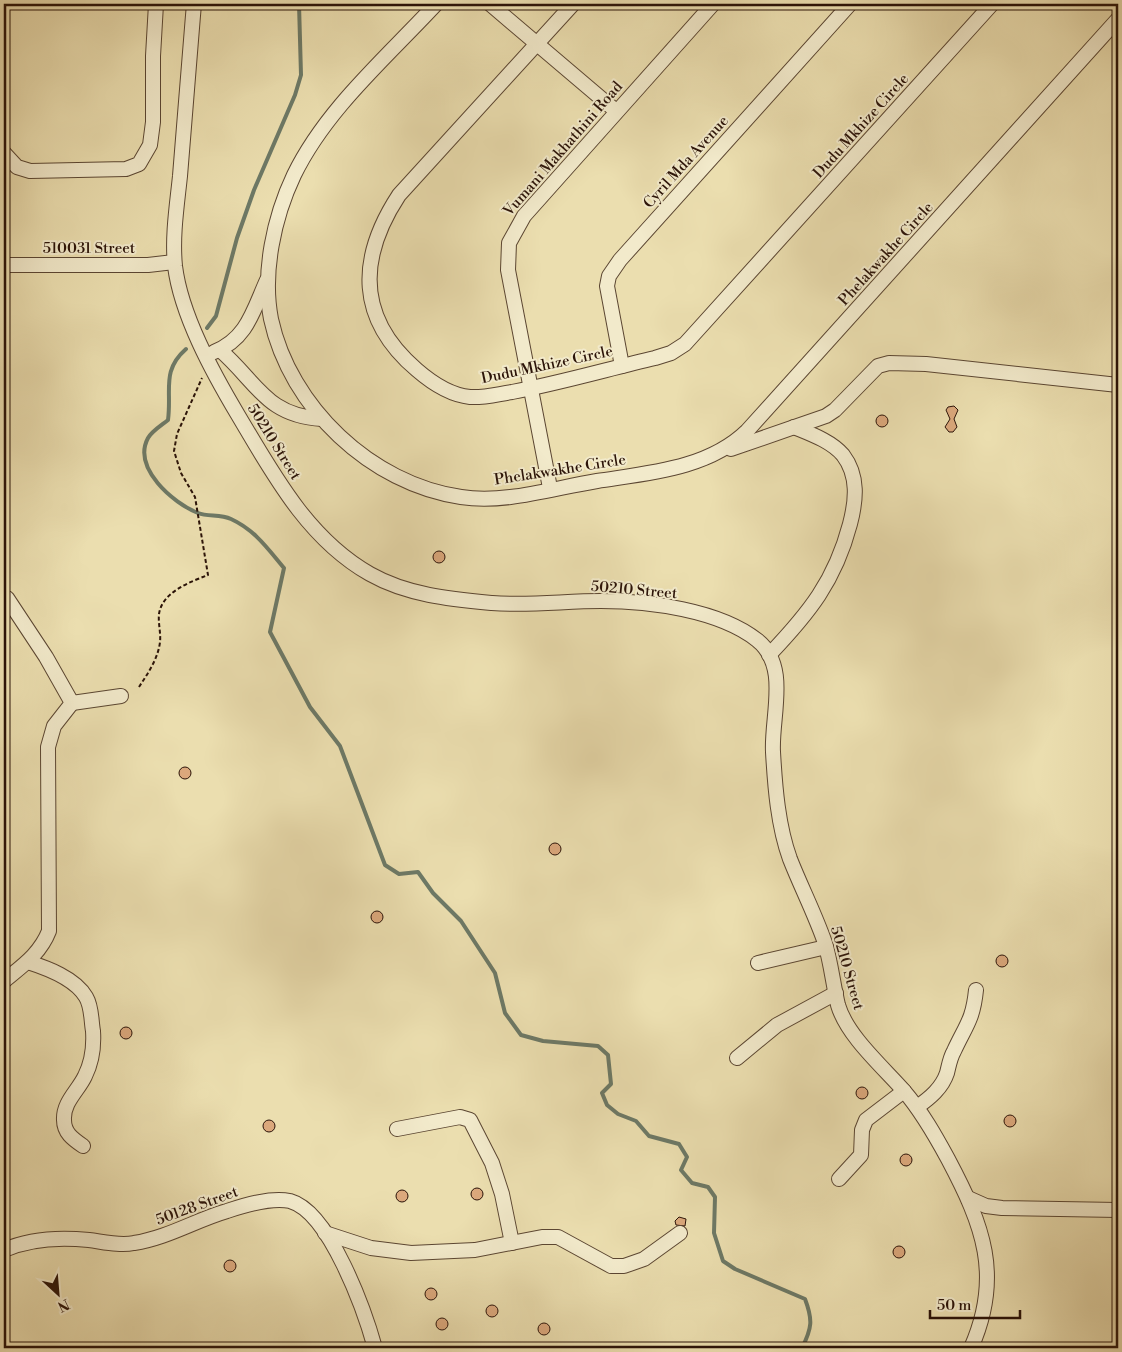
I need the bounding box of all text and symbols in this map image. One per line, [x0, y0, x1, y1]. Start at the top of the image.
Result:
street label: Dudu Mkhize Circle [809, 70, 913, 182]
street label: Vumani Makhathini Road [499, 77, 627, 221]
street label: Cyril Mda Avenue [639, 112, 733, 212]
street label: Phelakwakhe Circle [834, 198, 938, 310]
street label: 510031 Street [43, 239, 136, 258]
street label: Dudu Mkhize Circle [479, 342, 615, 388]
street label: 50210 Street [243, 400, 305, 484]
street label: Phelakwakhe Circle [493, 450, 627, 490]
street label: 50210 Street [590, 577, 679, 603]
street label: 50210 Street [826, 924, 868, 1013]
street label: 50128 Street [153, 1182, 241, 1230]
north arrow [32, 1270, 82, 1320]
scale bar [930, 1287, 1020, 1319]
text: N [54, 1294, 72, 1315]
text: 50 m [937, 1296, 971, 1315]

